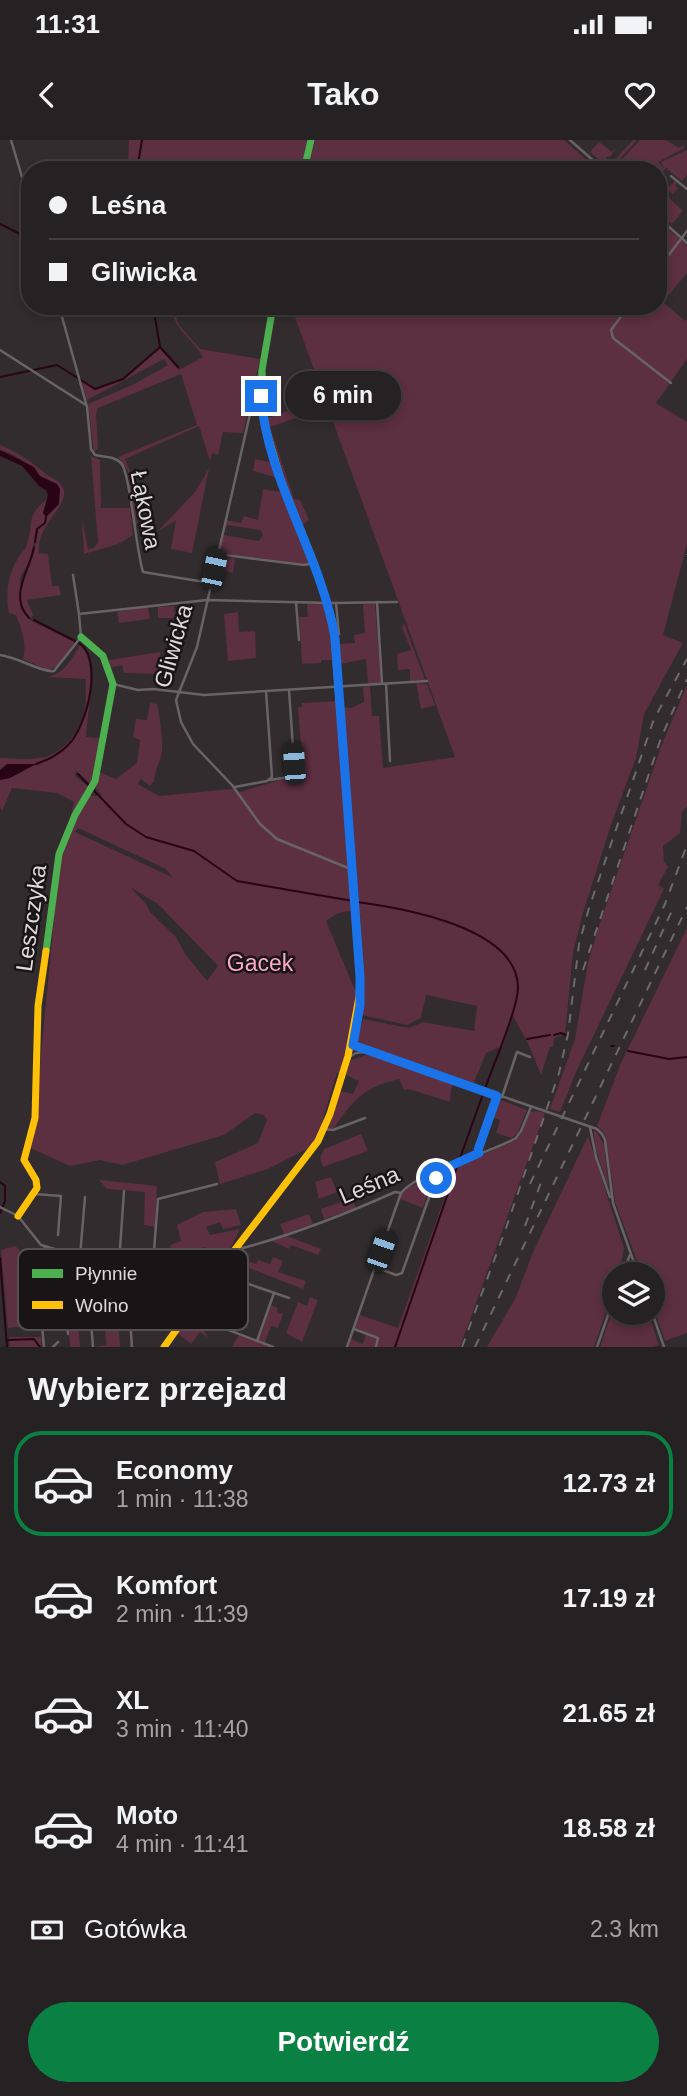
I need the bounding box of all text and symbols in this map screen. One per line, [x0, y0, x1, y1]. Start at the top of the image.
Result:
text: 11:31 [35, 9, 100, 39]
icon: back [28, 76, 66, 114]
text: Tako [307, 76, 380, 112]
icon: heart [621, 76, 659, 114]
text: Leśna [91, 190, 166, 220]
text: Gliwicka [91, 257, 197, 287]
callout: 6 min [286, 372, 401, 420]
route end [245, 380, 277, 412]
text: 6 min [313, 382, 373, 408]
street label: Łąkowa [126, 469, 166, 552]
car [200, 546, 229, 592]
street label: Gliwicka [149, 601, 197, 691]
car [283, 742, 306, 786]
street label: Leszczyka [11, 863, 51, 973]
park label: Gacek [227, 950, 294, 976]
street label: Leśna [335, 1161, 403, 1209]
route start [420, 1162, 452, 1194]
car [365, 1228, 398, 1274]
legend [18, 1249, 248, 1330]
map controls [602, 1262, 665, 1325]
button: layers [602, 1262, 665, 1325]
text: Płynnie [75, 1263, 137, 1284]
text: Wolno [75, 1295, 129, 1316]
text: Wybierz przejazd [28, 1371, 287, 1407]
icon: car [32, 1452, 95, 1515]
text: Economy [116, 1455, 233, 1485]
text: 12.73 zł [562, 1468, 655, 1498]
text: 1 min · 11:38 [116, 1486, 249, 1512]
icon: car [32, 1567, 95, 1630]
text: Komfort [116, 1570, 217, 1600]
text: 17.19 zł [562, 1583, 655, 1613]
text: 2 min · 11:39 [116, 1601, 249, 1627]
icon: car [32, 1682, 95, 1745]
text: XL [116, 1685, 149, 1715]
text: 21.65 zł [562, 1698, 655, 1728]
text: 3 min · 11:40 [116, 1716, 249, 1742]
icon: car [32, 1797, 95, 1860]
text: Moto [116, 1800, 178, 1830]
text: 18.58 zł [562, 1813, 655, 1843]
text: 4 min · 11:41 [116, 1831, 249, 1857]
icon: cash [28, 1911, 66, 1949]
text: Gotówka [84, 1914, 187, 1944]
text: 2.3 km [590, 1916, 659, 1942]
button: Potwierdź [28, 2002, 659, 2082]

